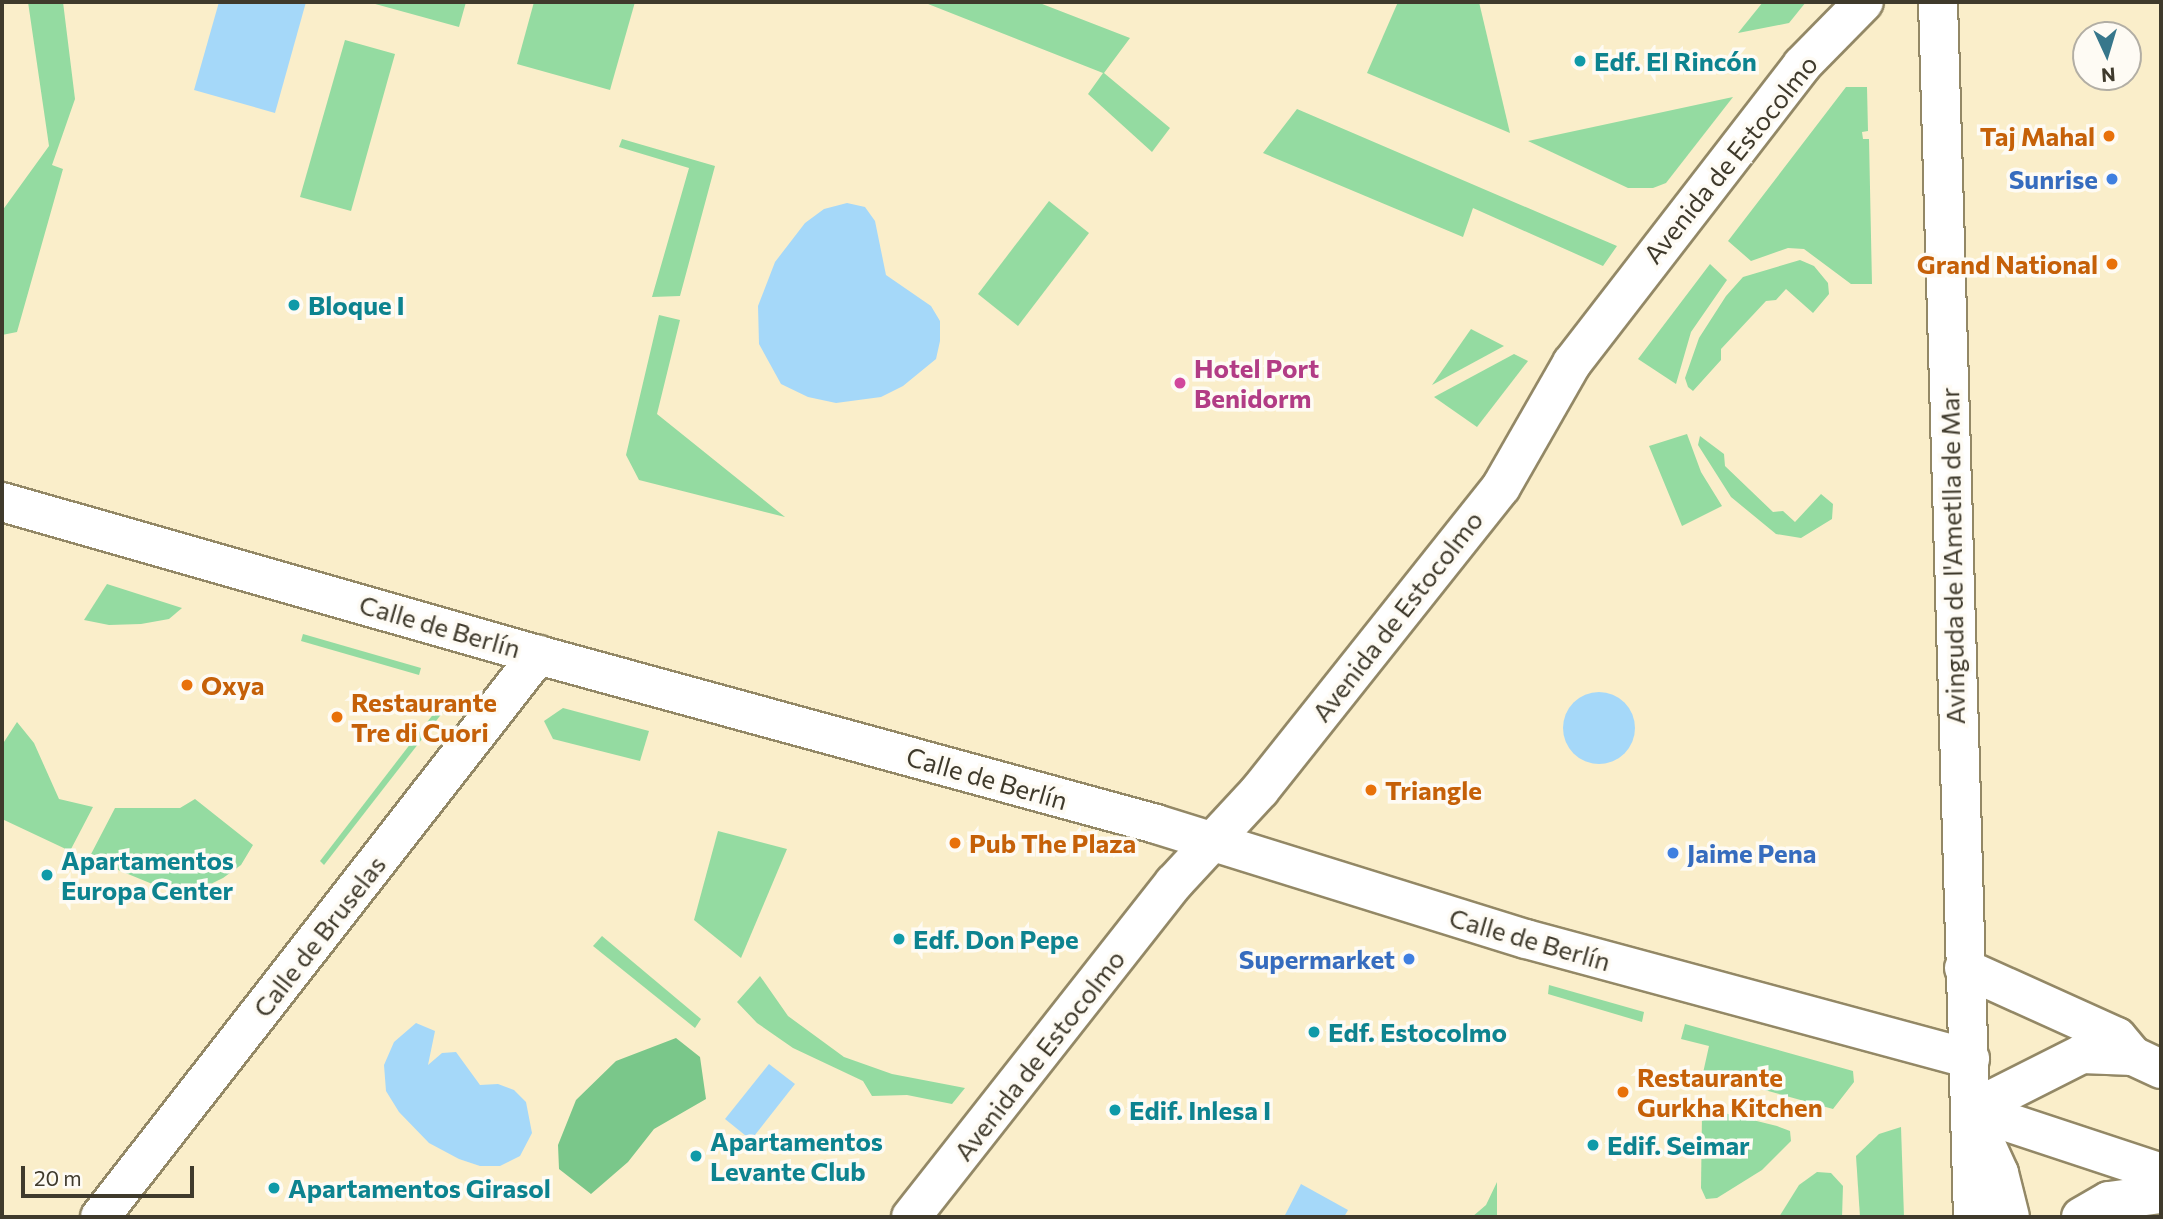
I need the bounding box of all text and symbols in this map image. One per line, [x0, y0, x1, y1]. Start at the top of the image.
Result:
north arrow [2072, 21, 2142, 91]
place label: Edf. El Rincón [1594, 45, 1757, 77]
street label: Avenida de Estocolmo [1636, 49, 1824, 269]
marker: Edf. El Rincón [1572, 53, 1588, 69]
text: N [2100, 63, 2116, 87]
place label: Taj Mahal [1980, 120, 2095, 152]
marker: Taj Mahal [2101, 128, 2117, 144]
place label: Sunrise [2009, 163, 2098, 195]
marker: Sunrise [2104, 171, 2120, 187]
place label: Grand National [1917, 248, 2098, 280]
marker: Grand National [2104, 256, 2120, 272]
place label: Bloque I [308, 289, 405, 321]
marker: Bloque I [286, 297, 302, 313]
place label: Hotel Port Benidorm [1194, 352, 1319, 414]
marker: Hotel Port Benidorm [1172, 375, 1188, 391]
street label: Avinguda de l'Ametlla de Mar [1933, 387, 1971, 725]
street label: Avenida de Estocolmo [1305, 504, 1489, 728]
street label: Calle de Berlín [356, 588, 524, 664]
place label: Oxya [201, 669, 264, 701]
marker: Oxya [179, 677, 195, 693]
place label: Restaurante Tre di Cuori [351, 686, 497, 748]
marker: Restaurante Tre di Cuori [329, 709, 345, 725]
street label: Calle de Berlín [903, 740, 1071, 816]
place label: Triangle [1385, 774, 1482, 806]
marker: Triangle [1363, 782, 1379, 798]
place label: Pub The Plaza [969, 827, 1136, 859]
marker: Pub The Plaza [947, 835, 963, 851]
place label: Jaime Pena [1687, 837, 1817, 869]
place label: Apartamentos Europa Center [61, 844, 234, 906]
marker: Jaime Pena [1665, 845, 1681, 861]
street label: Calle de Bruselas [246, 849, 392, 1023]
marker: Apartamentos Europa Center [39, 867, 55, 883]
street label: Calle de Berlín [1446, 901, 1614, 977]
place label: Edf. Don Pepe [913, 923, 1079, 955]
marker: Edf. Don Pepe [891, 931, 907, 947]
street label: Avenida de Estocolmo [947, 943, 1131, 1167]
place label: Supermarket [1239, 943, 1395, 975]
marker: Supermarket [1401, 951, 1417, 967]
place label: Edf. Estocolmo [1328, 1016, 1507, 1048]
marker: Edf. Estocolmo [1306, 1024, 1322, 1040]
place label: Restaurante Gurkha Kitchen [1637, 1061, 1823, 1122]
marker: Restaurante Gurkha Kitchen [1615, 1084, 1631, 1100]
place label: Edif. Inlesa I [1129, 1094, 1271, 1126]
marker: Edif. Inlesa I [1107, 1102, 1123, 1118]
place label: Apartamentos Levante Club [710, 1125, 883, 1186]
place label: Edif. Seimar [1607, 1129, 1750, 1161]
marker: Edif. Seimar [1585, 1137, 1601, 1153]
marker: Apartamentos Levante Club [688, 1148, 704, 1164]
scale bar [24, 1152, 198, 1196]
text: 20 m [34, 1165, 82, 1190]
place label: Apartamentos Girasol [288, 1172, 551, 1204]
marker: Apartamentos Girasol [266, 1180, 282, 1196]

